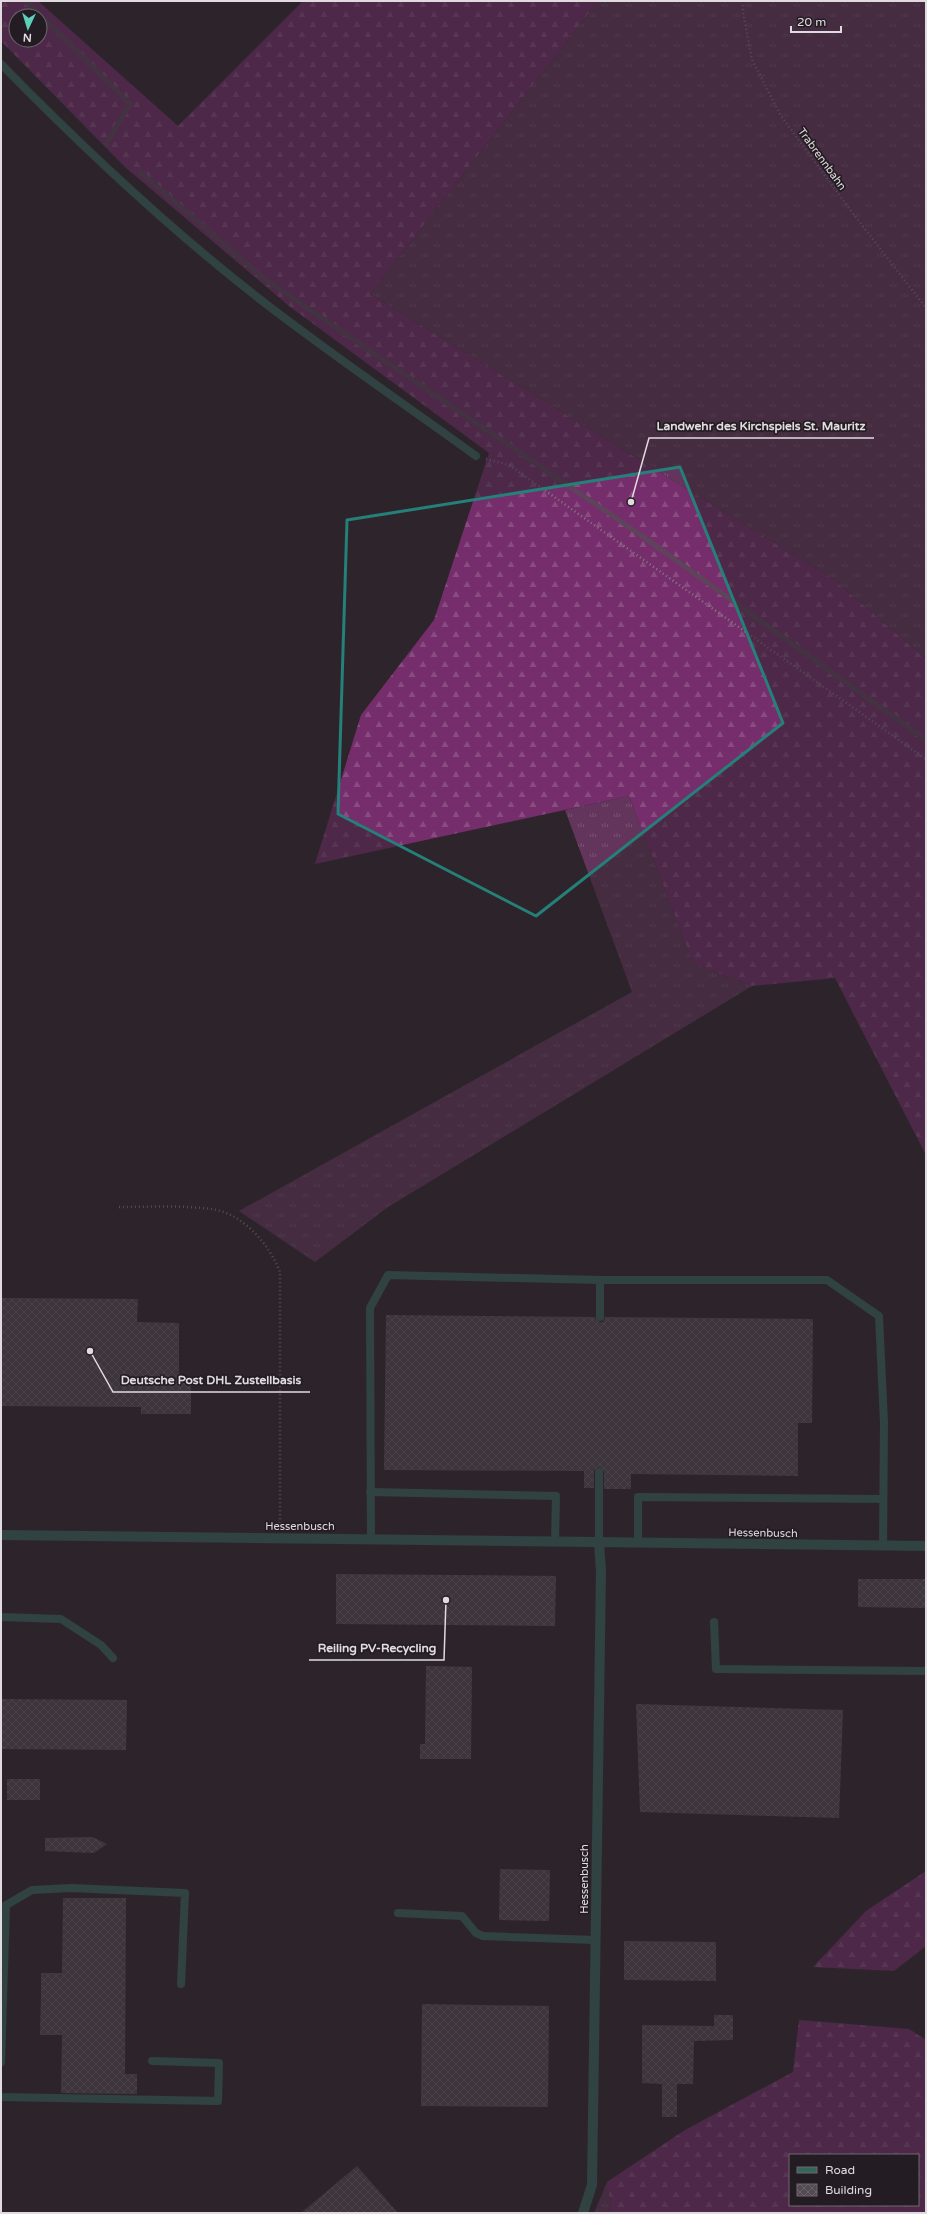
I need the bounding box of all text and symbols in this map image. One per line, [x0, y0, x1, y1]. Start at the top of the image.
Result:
north arrow [8, 8, 48, 48]
scale bar [791, 8, 841, 34]
text: 20 m [797, 15, 826, 29]
text: N [22, 31, 32, 44]
street label: Trabrennbahn [795, 125, 849, 193]
callout: Landwehr des Kirchspiels St. Mauritz [649, 414, 874, 438]
text: Landwehr des Kirchspiels St. Mauritz [657, 419, 865, 434]
callout: Deutsche Post DHL Zustellbasis [113, 1368, 310, 1392]
text: Deutsche Post DHL Zustellbasis [121, 1373, 301, 1387]
street label: Hessenbusch [265, 1520, 335, 1533]
street label: Hessenbusch [728, 1526, 798, 1540]
callout: Reiling PV-Recycling [309, 1636, 444, 1660]
text: Reiling PV-Recycling [318, 1641, 436, 1656]
street label: Hessenbusch [578, 1844, 591, 1914]
legend [789, 2154, 919, 2206]
text: Road [825, 2163, 855, 2177]
text: Building [825, 2183, 872, 2197]

